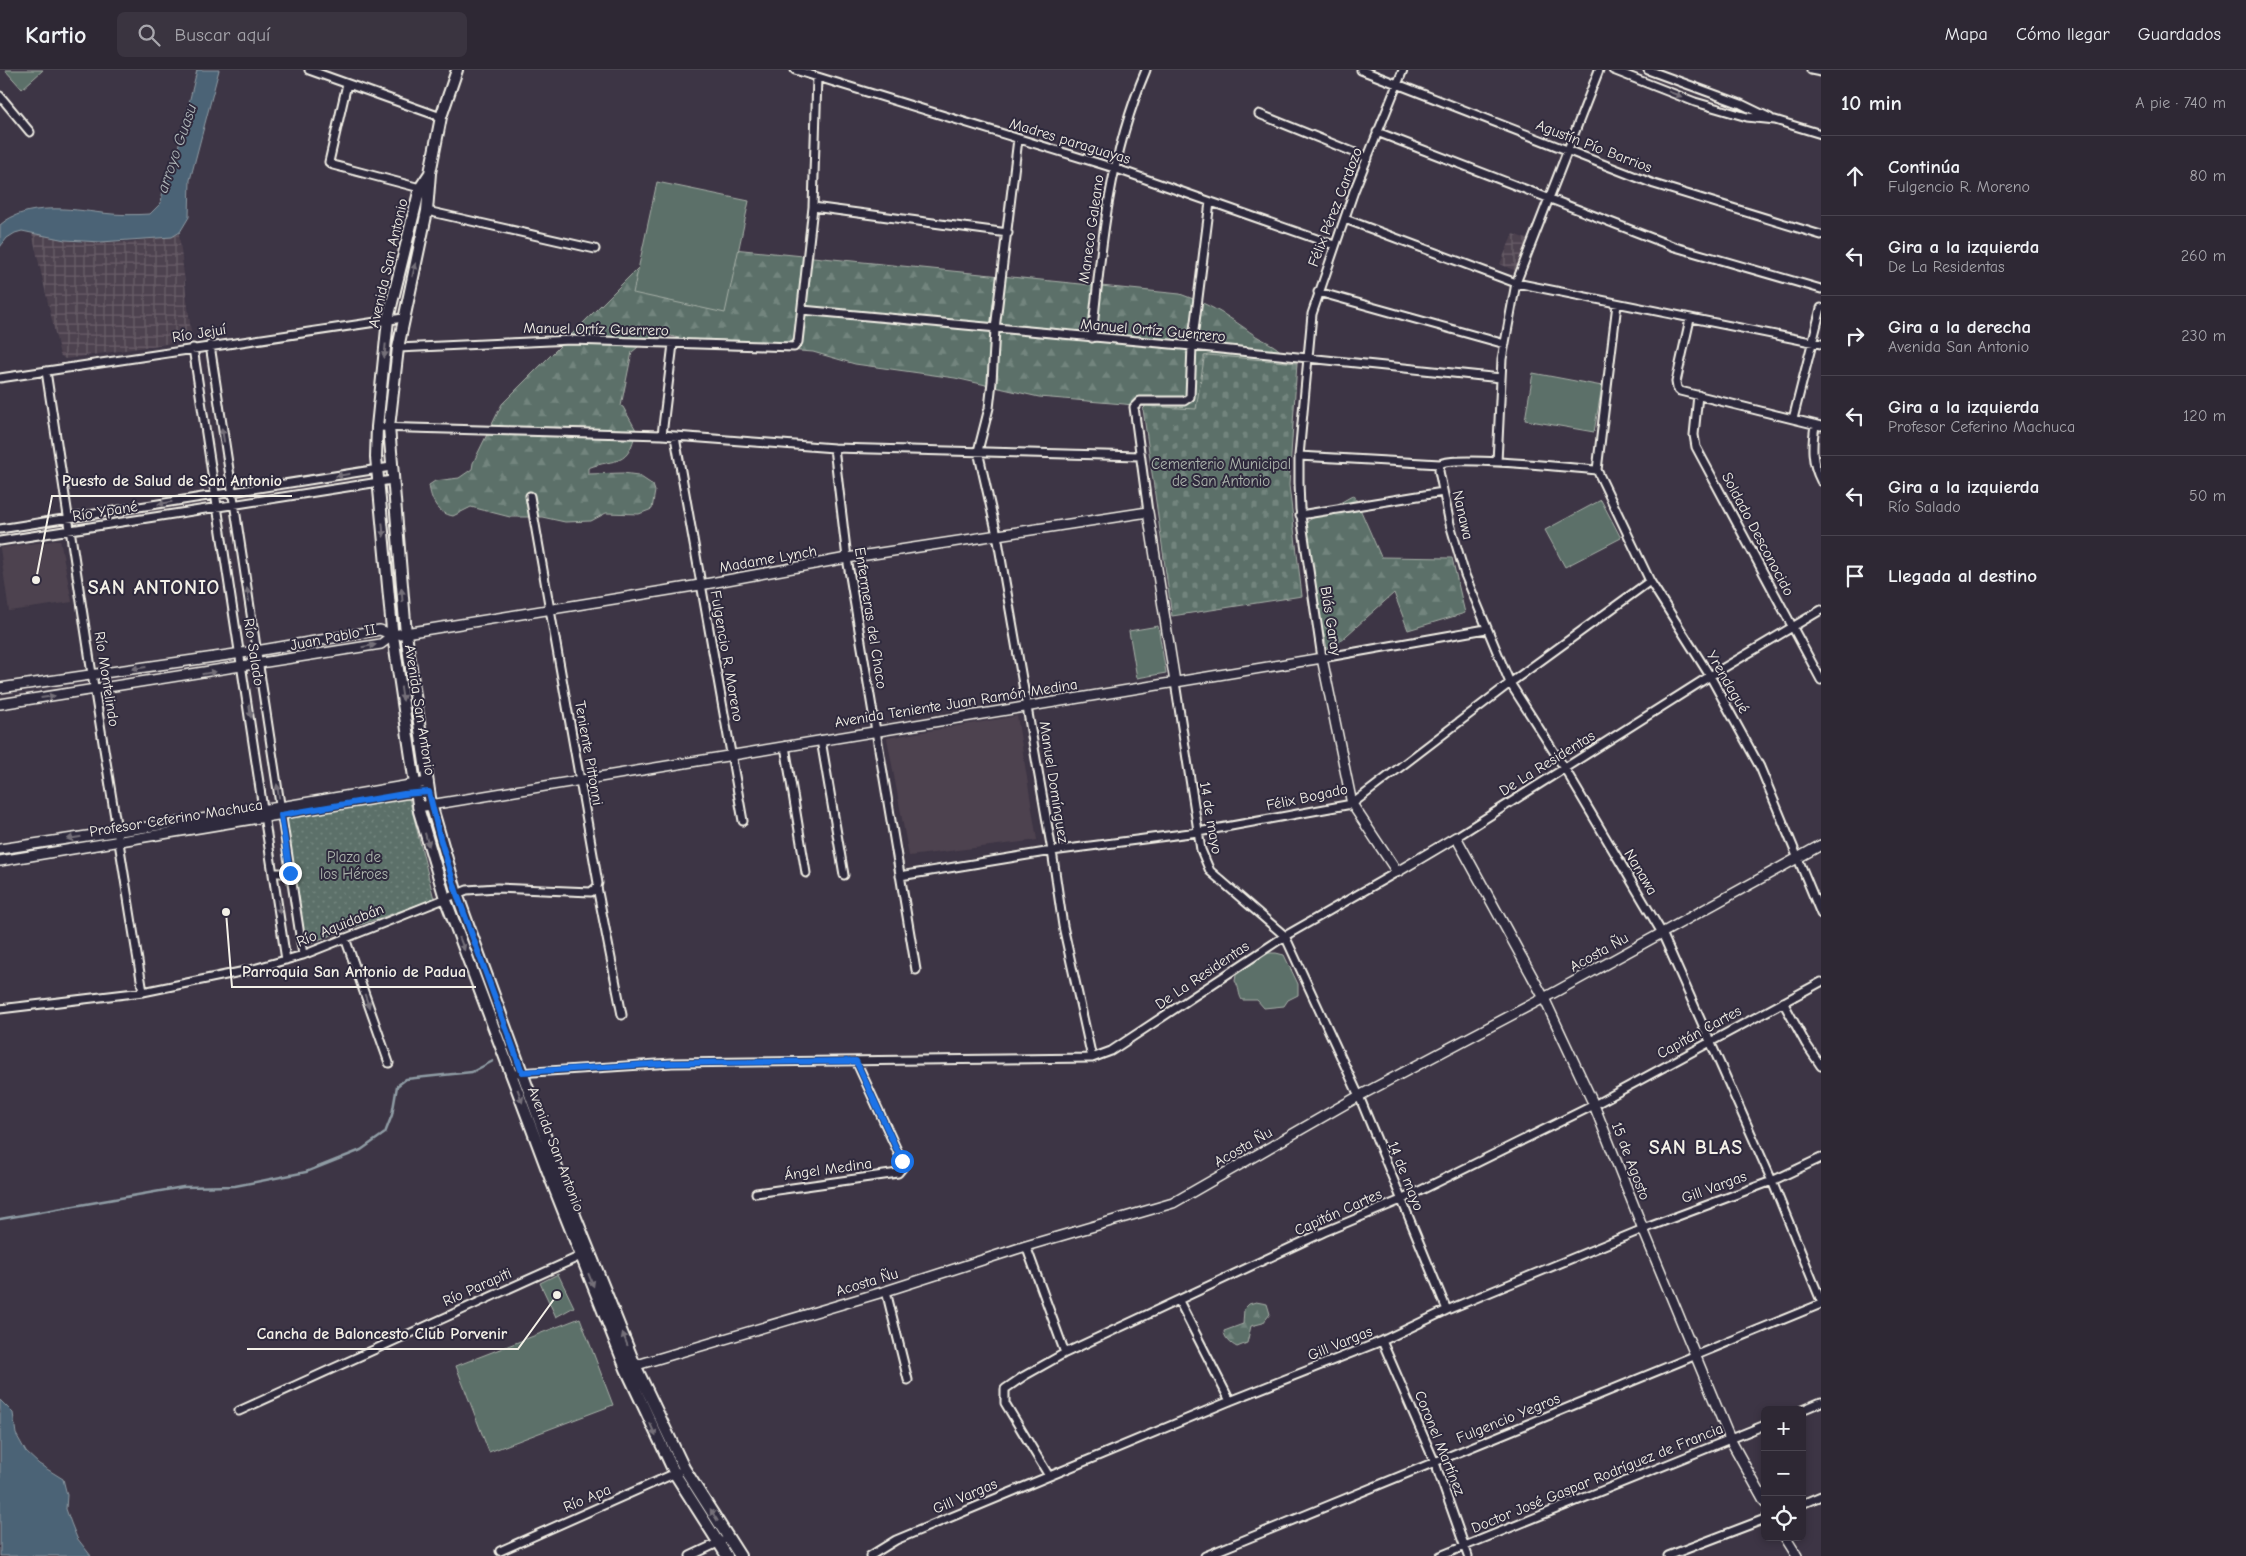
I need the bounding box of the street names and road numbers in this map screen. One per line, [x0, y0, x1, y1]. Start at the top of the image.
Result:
street label: Madres paraguayas [1007, 114, 1133, 168]
street label: Agustín Pío Barrios [1533, 116, 1655, 176]
street label: Félix Pérez Cardozo [1304, 145, 1366, 269]
street label: Maneco Galeano [1074, 173, 1108, 284]
street label: Avenida San Antonio [364, 196, 412, 330]
street label: Manuel Ortíz Guerrero [1080, 315, 1226, 345]
street label: Manuel Ortíz Guerrero [523, 319, 669, 339]
street label: Río Jejuí [171, 320, 228, 346]
street label: Soldado Desconocido [1718, 469, 1798, 599]
street label: Nanawa [1449, 489, 1477, 541]
street label: Río Ypané [71, 497, 139, 525]
street label: Madame Lynch [718, 542, 818, 576]
street label: Enfermeras del Chaco [851, 546, 891, 690]
street label: Blás Garay [1317, 585, 1345, 657]
street label: Fulgencio R. Moreno [707, 589, 747, 723]
street label: Río Salado [240, 617, 268, 687]
street label: Juan Pablo II [289, 620, 378, 654]
street label: Río Montelindo [91, 630, 123, 728]
street label: Avenida San Antonio [401, 643, 439, 777]
street label: Yrendagué [1703, 648, 1753, 717]
street label: Avenida Teniente Juan Ramón Medina [833, 675, 1079, 731]
street label: Teniente Pittonni [571, 699, 607, 807]
street label: Manuel Domínguez [1035, 720, 1073, 845]
street label: De La Residentas [1496, 726, 1598, 800]
street label: 14 de mayo [1196, 780, 1226, 856]
street label: Félix Bogado [1265, 780, 1349, 814]
street label: Profesor Ceferino Machuca [88, 795, 264, 841]
street label: Nanawa [1620, 846, 1662, 898]
street label: Río Aquidabán [294, 899, 386, 951]
street label: Acosta Ñu [1567, 929, 1631, 975]
street label: De La Residentas [1152, 937, 1252, 1013]
street label: Capitán Cartes [1654, 1001, 1744, 1063]
street label: Avenida San Antonio [524, 1084, 588, 1214]
street label: 15 de Agosto [1608, 1119, 1654, 1203]
street label: Acosta Ñu [1211, 1123, 1275, 1171]
street label: 14 de mayo [1384, 1139, 1428, 1213]
street label: Ángel Medina [783, 1153, 873, 1184]
street label: Gill Vargas [1679, 1167, 1749, 1207]
street label: Capitán Cartes [1292, 1185, 1384, 1239]
street label: Río Parapiti [440, 1264, 514, 1310]
street label: Acosta Ñu [834, 1264, 900, 1300]
street label: Gill Vargas [1305, 1322, 1375, 1364]
street label: Coronel Martínez [1411, 1388, 1469, 1498]
street label: Fulgencio Yegros [1454, 1389, 1562, 1447]
street label: Doctor José Gaspar Rodríguez de Francia [1468, 1419, 1726, 1537]
street label: Gill Vargas [930, 1474, 1000, 1518]
street label: Río Apa [561, 1480, 613, 1516]

